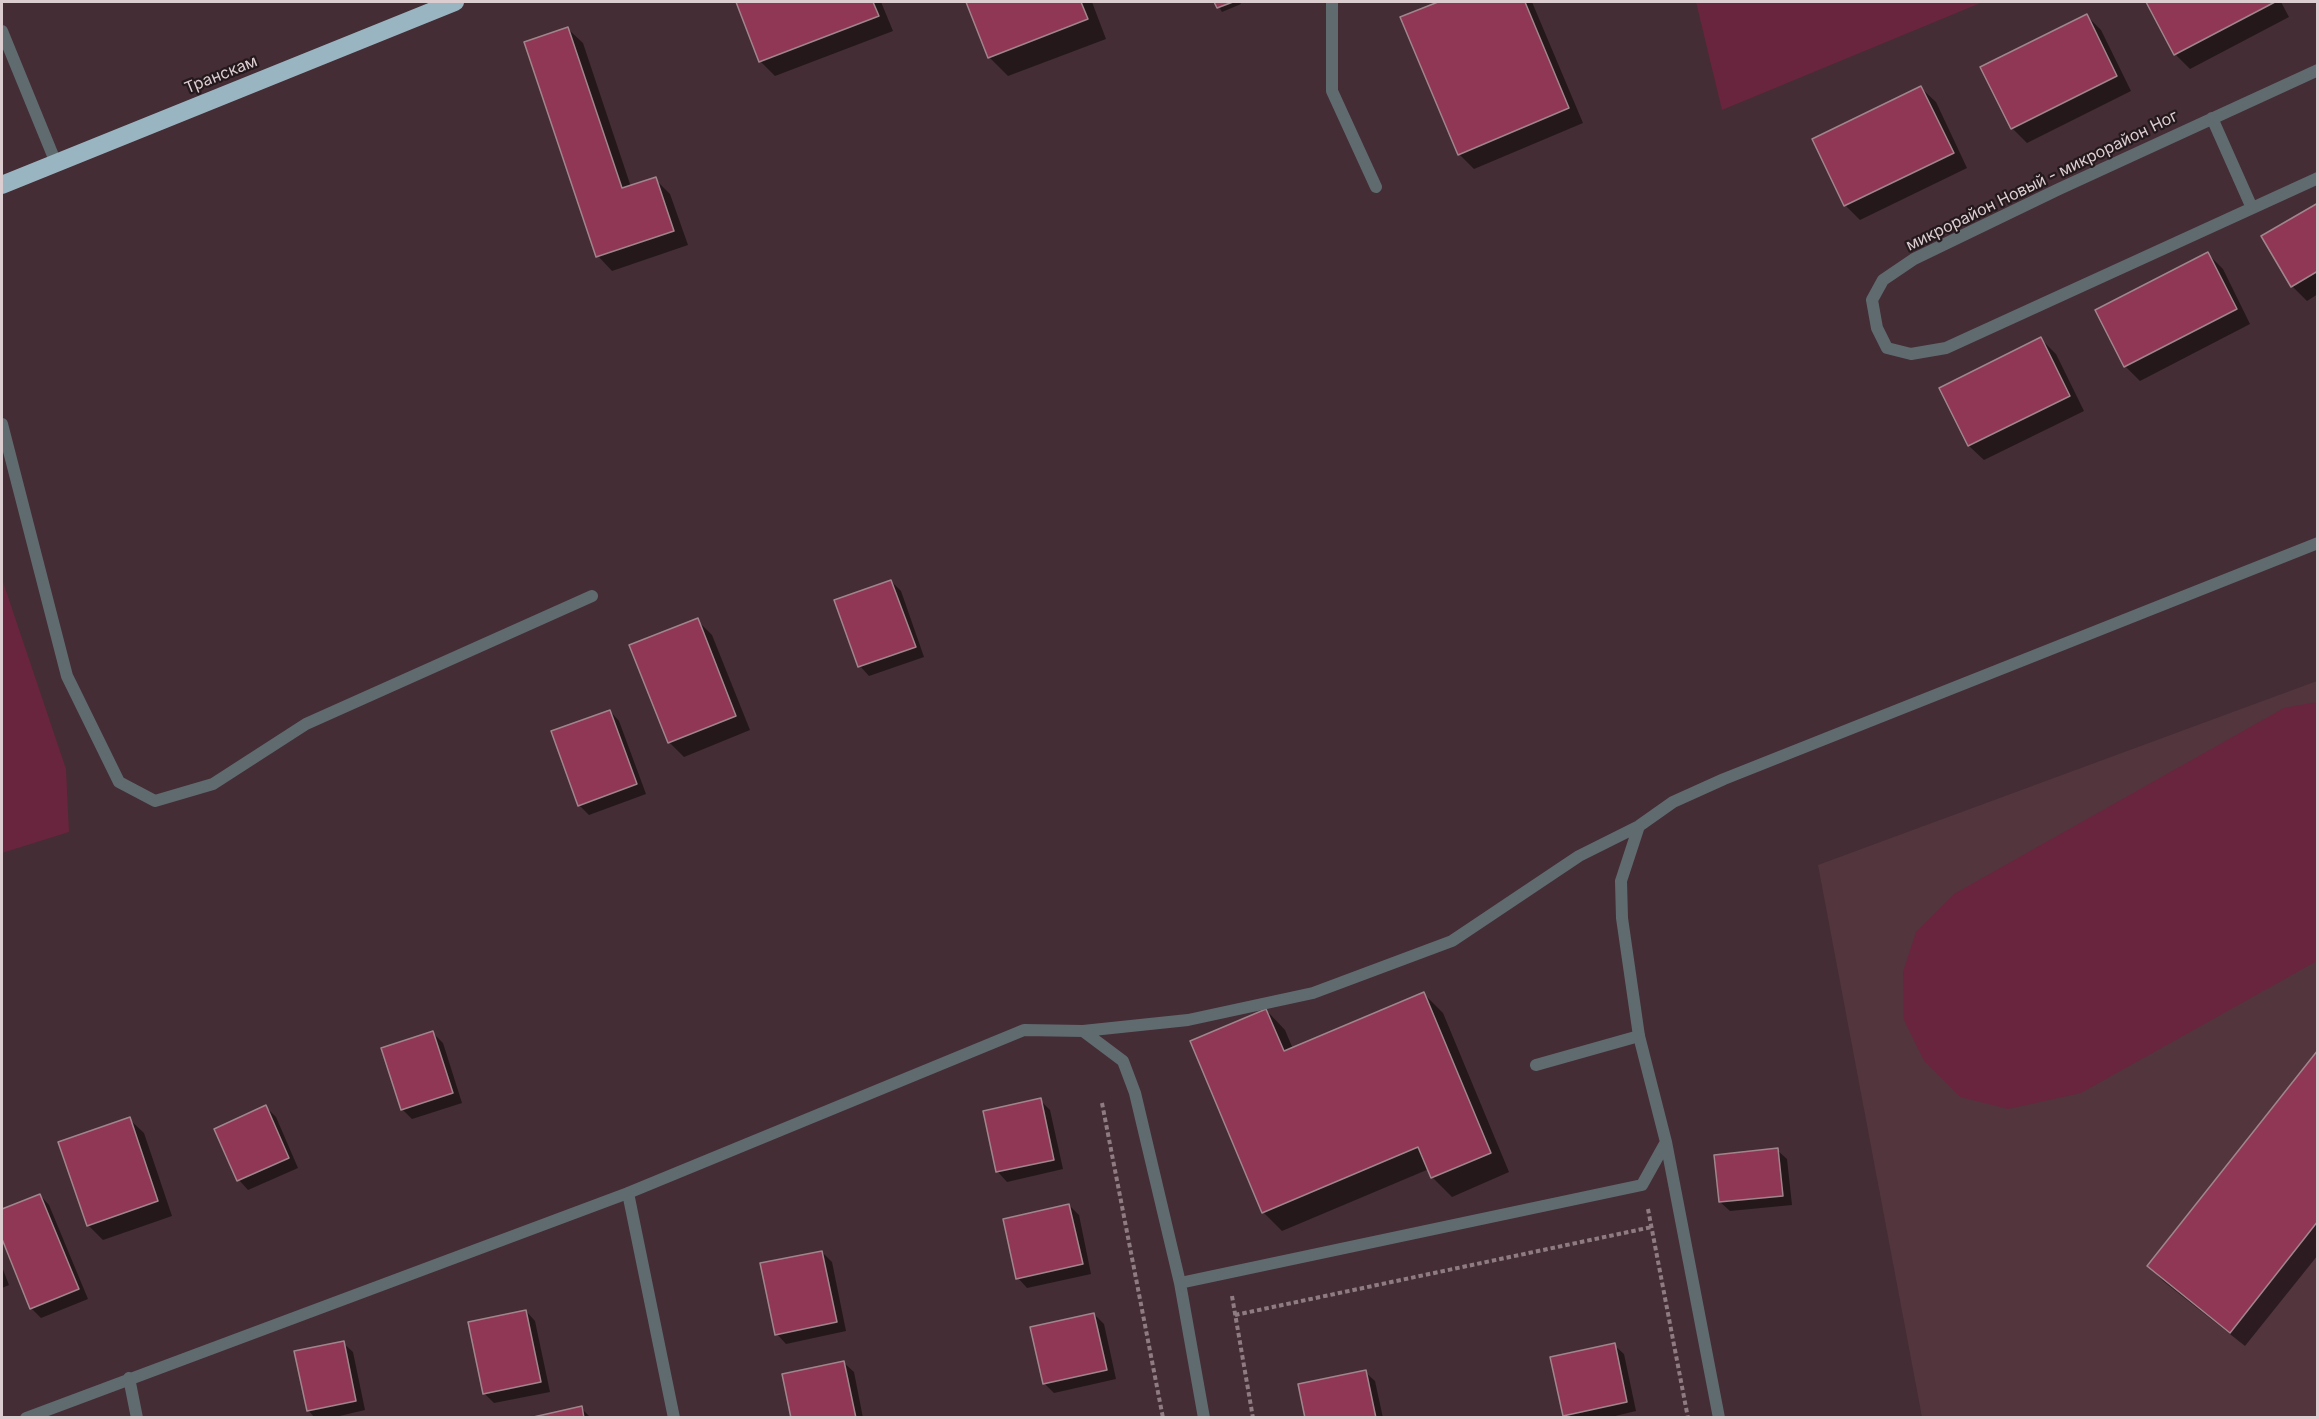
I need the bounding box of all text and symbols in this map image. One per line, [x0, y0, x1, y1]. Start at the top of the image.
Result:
street label: Транскам [182, 52, 260, 98]
street label: микрорайон Новый - микрорайон Ног [1903, 107, 2181, 255]

